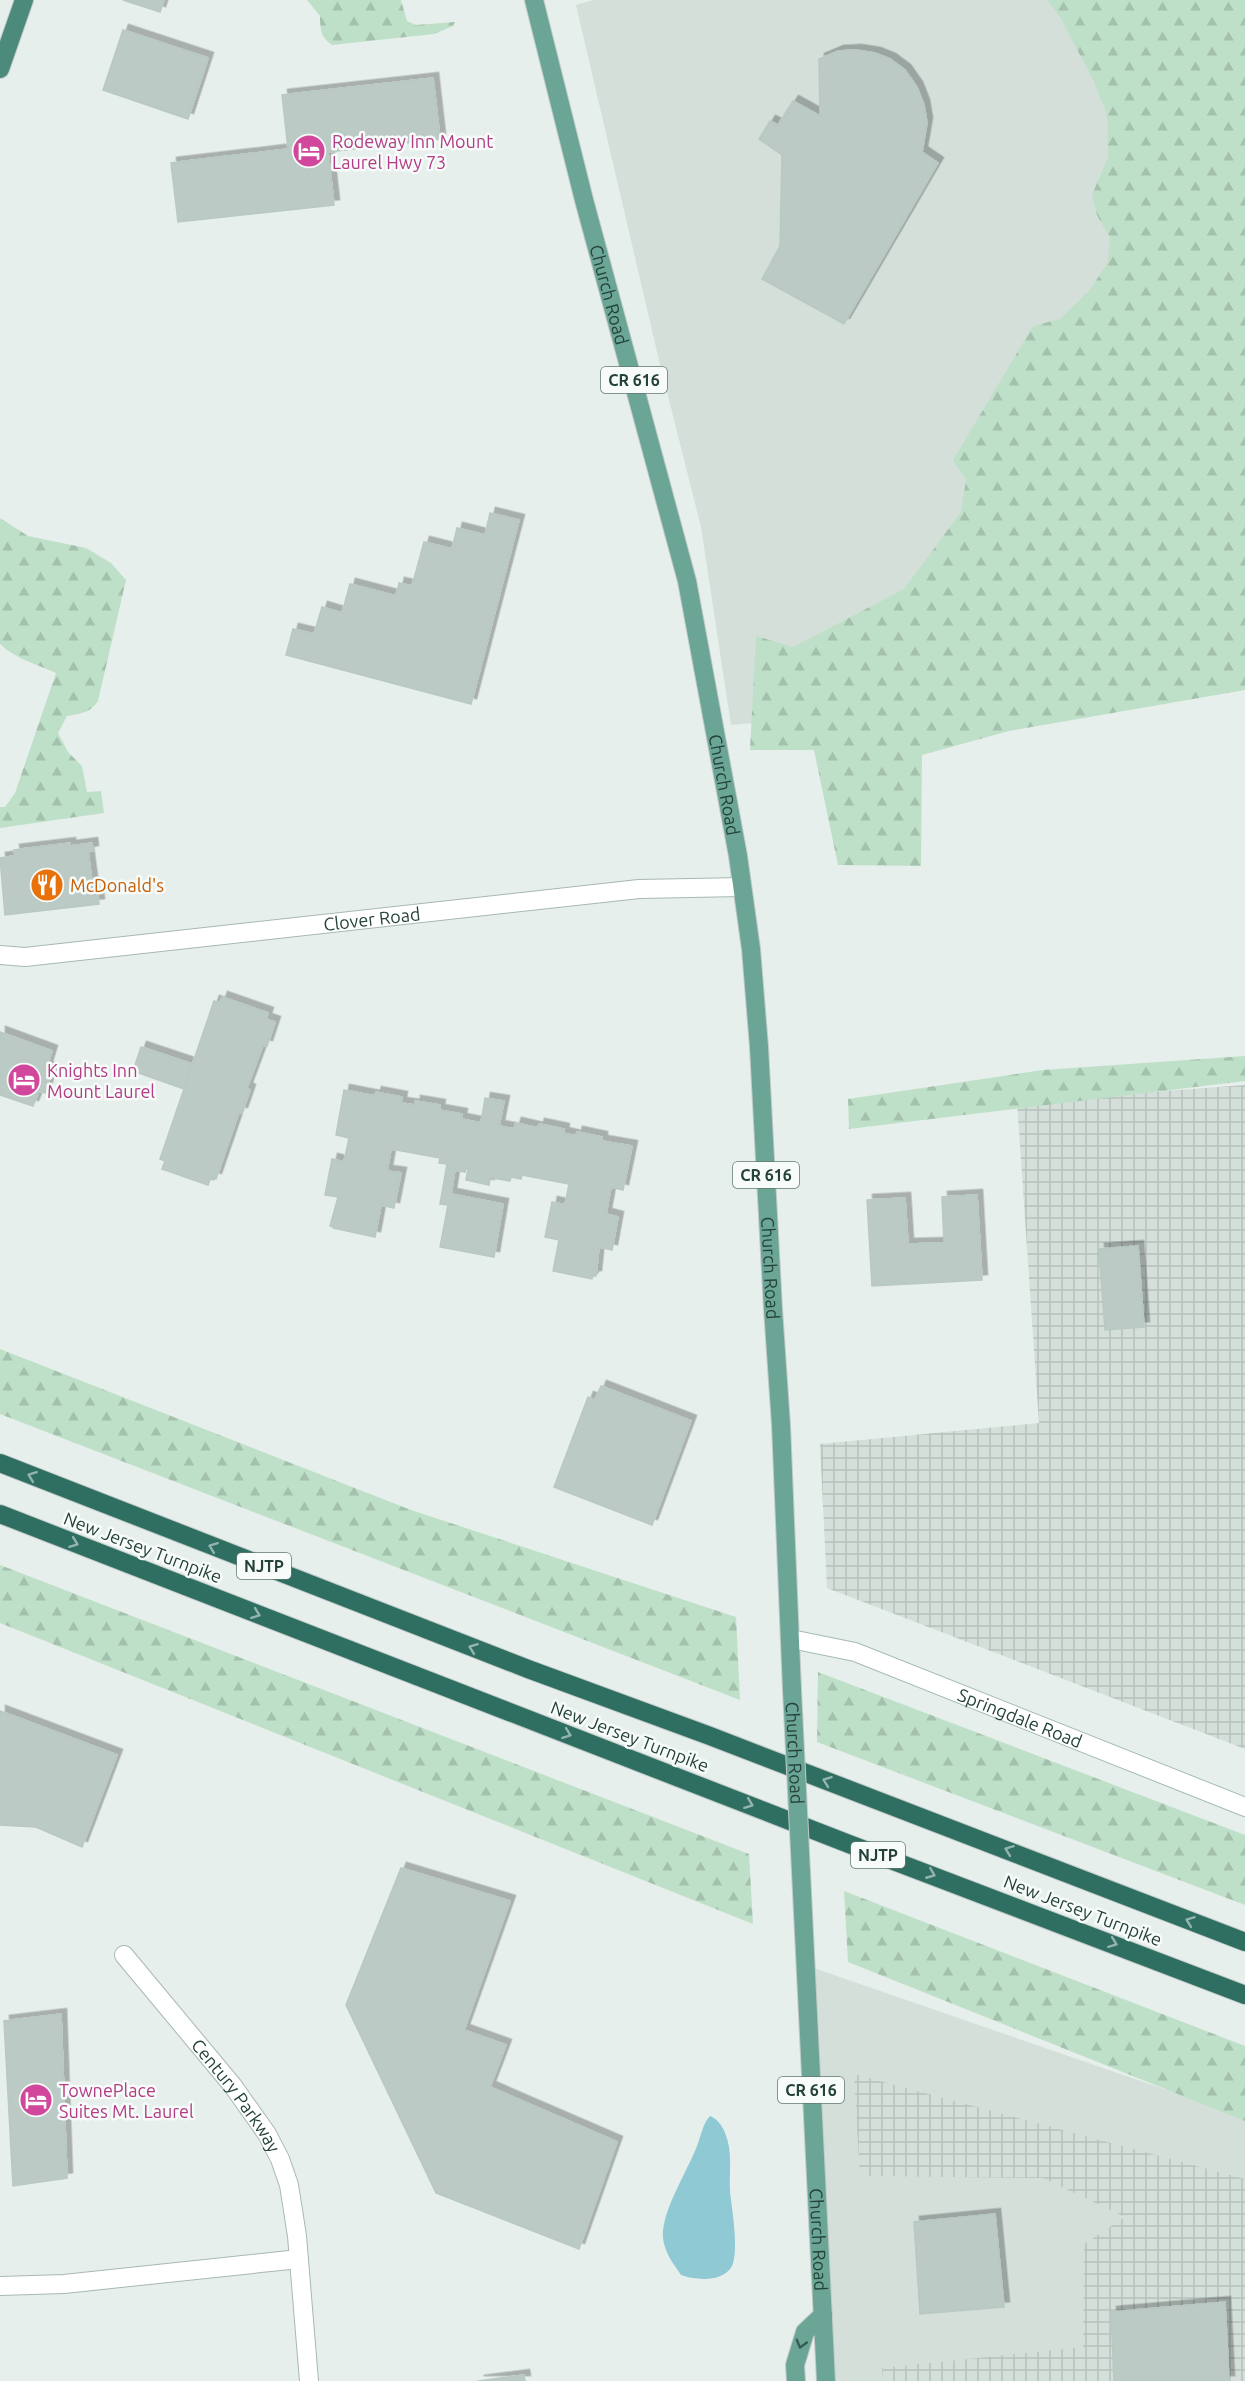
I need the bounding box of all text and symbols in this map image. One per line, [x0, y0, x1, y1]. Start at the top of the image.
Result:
place label: Rodeway Inn Mount Laurel Hwy 73 [332, 131, 493, 172]
hotel icon: Rodeway Inn Mount Laurel Hwy 73 [291, 133, 327, 169]
street label: Church Road [586, 242, 633, 347]
road number: CR 616 [601, 367, 667, 393]
street label: Church Road [706, 732, 744, 837]
restaurant icon: McDonald's [29, 867, 65, 903]
place label: McDonald's [70, 875, 164, 895]
street label: Clover Road [322, 903, 421, 934]
place label: Knights Inn Mount Laurel [47, 1060, 155, 1101]
hotel icon: Knights Inn Mount Laurel [6, 1062, 42, 1098]
road number: CR 616 [733, 1162, 799, 1188]
street label: Church Road [758, 1216, 784, 1320]
one-way arrow [27, 1470, 37, 1483]
street label: New Jersey Turnpike [61, 1508, 225, 1586]
one-way arrow [68, 1536, 79, 1548]
one-way arrow [208, 1541, 219, 1554]
road number: NJTP [237, 1553, 291, 1579]
one-way arrow [250, 1606, 261, 1619]
one-way arrow [468, 1643, 479, 1655]
street label: Springdale Road [955, 1684, 1085, 1751]
street label: New Jersey Turnpike [548, 1697, 712, 1775]
street label: Church Road [783, 1701, 808, 1805]
one-way arrow [560, 1727, 571, 1739]
one-way arrow [822, 1775, 832, 1788]
one-way arrow [743, 1796, 754, 1809]
road number: NJTP [851, 1842, 905, 1868]
one-way arrow [1004, 1845, 1014, 1858]
one-way arrow [924, 1867, 935, 1879]
street label: New Jersey Turnpike [1001, 1871, 1165, 1949]
one-way arrow [1186, 1916, 1197, 1928]
one-way arrow [1107, 1936, 1118, 1948]
street label: Century Parkway [188, 2035, 285, 2156]
road number: CR 616 [778, 2077, 844, 2103]
place label: TownePlace Suites Mt. Laurel [59, 2080, 194, 2121]
hotel icon: TownePlace Suites Mt. Laurel [18, 2082, 54, 2118]
street label: Church Road [807, 2188, 832, 2291]
one-way arrow [796, 2338, 808, 2349]

